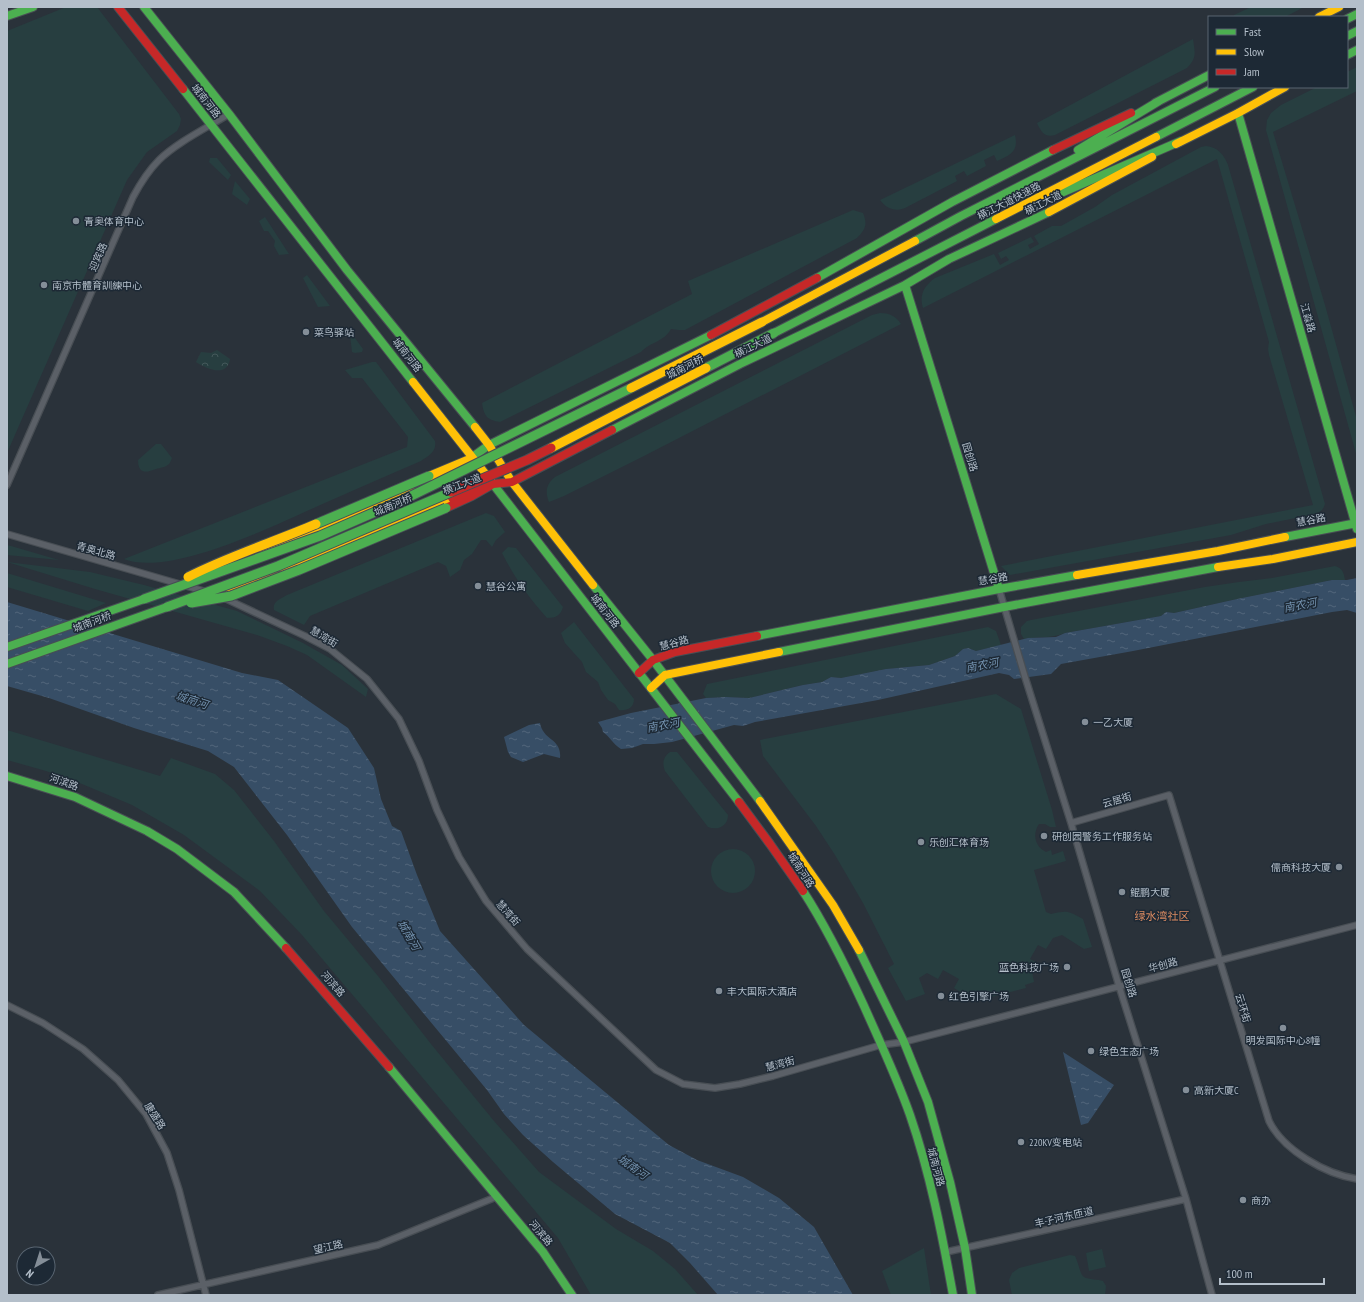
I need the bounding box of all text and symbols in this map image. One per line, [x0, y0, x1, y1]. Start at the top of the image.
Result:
legend [1208, 16, 1348, 88]
text: Fast [1244, 24, 1262, 39]
text: Slow [1244, 44, 1265, 59]
text: Jam [1243, 64, 1260, 79]
street label: 城南河路 [189, 81, 223, 121]
street label: 横江大道快速路 [975, 180, 1043, 222]
street label: 横江大道 [1022, 189, 1064, 217]
place label: 青奥体育中心 [84, 215, 144, 228]
marker: 青奥体育中心 [71, 216, 81, 226]
street label: 迎宾路 [86, 241, 110, 273]
place label: 南京市體育訓練中心 [52, 279, 142, 292]
marker: 南京市體育訓練中心 [39, 280, 49, 290]
street label: 江淼路 [1298, 302, 1318, 334]
place label: 菜鸟驿站 [314, 326, 354, 339]
marker: 菜鸟驿站 [301, 327, 311, 337]
street label: 横江大道 [732, 331, 774, 361]
street label: 城南河路 [390, 335, 424, 375]
street label: 城南河桥 [664, 352, 706, 382]
street label: 园创路 [959, 441, 981, 473]
street label: 横江大道 [441, 471, 483, 497]
street label: 城南河桥 [372, 491, 414, 519]
street label: 慧谷路 [1295, 511, 1327, 529]
street label: 青奥北路 [75, 539, 117, 563]
street label: 慧谷路 [977, 570, 1009, 588]
place label: 慧谷公寓 [486, 580, 526, 593]
marker: 慧谷公寓 [473, 581, 483, 591]
street label: 城南河路 [588, 591, 622, 631]
water label: 南农河 [1282, 595, 1319, 615]
street label: 城南河桥 [71, 609, 113, 635]
street label: 慧湾街 [308, 624, 340, 650]
street label: 慧谷路 [658, 633, 690, 653]
water label: 南农河 [964, 655, 1001, 675]
water label: 城南河 [174, 688, 212, 712]
water label: 南农河 [645, 715, 682, 735]
place label: 一乙大厦 [1093, 716, 1133, 729]
marker: 一乙大厦 [1080, 717, 1090, 727]
street label: 河滨路 [48, 771, 80, 793]
street label: 云居街 [1101, 790, 1133, 810]
place label: 研创园警务工作服务站 [1052, 830, 1152, 843]
marker: 研创园警务工作服务站 [1039, 831, 1049, 841]
place label: 乐创汇体育场 [929, 836, 989, 849]
marker: 乐创汇体育场 [916, 837, 926, 847]
street label: 城南河路 [785, 850, 817, 890]
place label: 儒商科技大厦 [1271, 861, 1331, 874]
marker: 儒商科技大厦 [1334, 862, 1344, 872]
place label: 鲲鹏大厦 [1130, 886, 1170, 899]
marker: 鲲鹏大厦 [1117, 887, 1127, 897]
street label: 慧湾街 [493, 897, 523, 929]
district label: 绿水湾社区 [1135, 909, 1190, 923]
water label: 城南河 [395, 917, 424, 955]
street label: 华创路 [1147, 955, 1179, 975]
place label: 蓝色科技广场 [999, 961, 1059, 974]
marker: 蓝色科技广场 [1062, 962, 1072, 972]
street label: 园创路 [1118, 967, 1140, 999]
street label: 河滨路 [318, 968, 348, 1000]
place label: 丰大国际大酒店 [727, 985, 797, 998]
marker: 丰大国际大酒店 [714, 986, 724, 996]
place label: 红色引擎广场 [949, 990, 1009, 1003]
marker: 红色引擎广场 [936, 991, 946, 1001]
street label: 云环街 [1232, 992, 1254, 1024]
marker: 明发国际中心8幢 [1278, 1023, 1288, 1033]
place label: 明发国际中心8幢 [1246, 1034, 1320, 1047]
place label: 绿色生态广场 [1099, 1045, 1159, 1058]
marker: 绿色生态广场 [1086, 1046, 1096, 1056]
street label: 慧湾街 [764, 1054, 796, 1074]
place label: 高新大厦C [1194, 1084, 1239, 1097]
marker: 高新大厦C [1181, 1085, 1191, 1095]
street label: 康盛路 [142, 1100, 168, 1132]
place label: 220KV变电站 [1029, 1136, 1082, 1149]
marker: 220KV变电站 [1016, 1137, 1026, 1147]
street label: 城南河路 [925, 1146, 947, 1188]
water label: 城南河 [615, 1152, 652, 1183]
place label: 商办 [1251, 1194, 1271, 1207]
marker: 商办 [1238, 1195, 1248, 1205]
street label: 丰子河东匝道 [1033, 1204, 1095, 1230]
street label: 河滨路 [526, 1217, 556, 1249]
street label: 望江路 [312, 1237, 344, 1257]
north arrow [16, 1246, 56, 1286]
scale bar [1220, 1260, 1324, 1286]
text: N [23, 1266, 36, 1281]
text: 100 m [1226, 1266, 1253, 1281]

